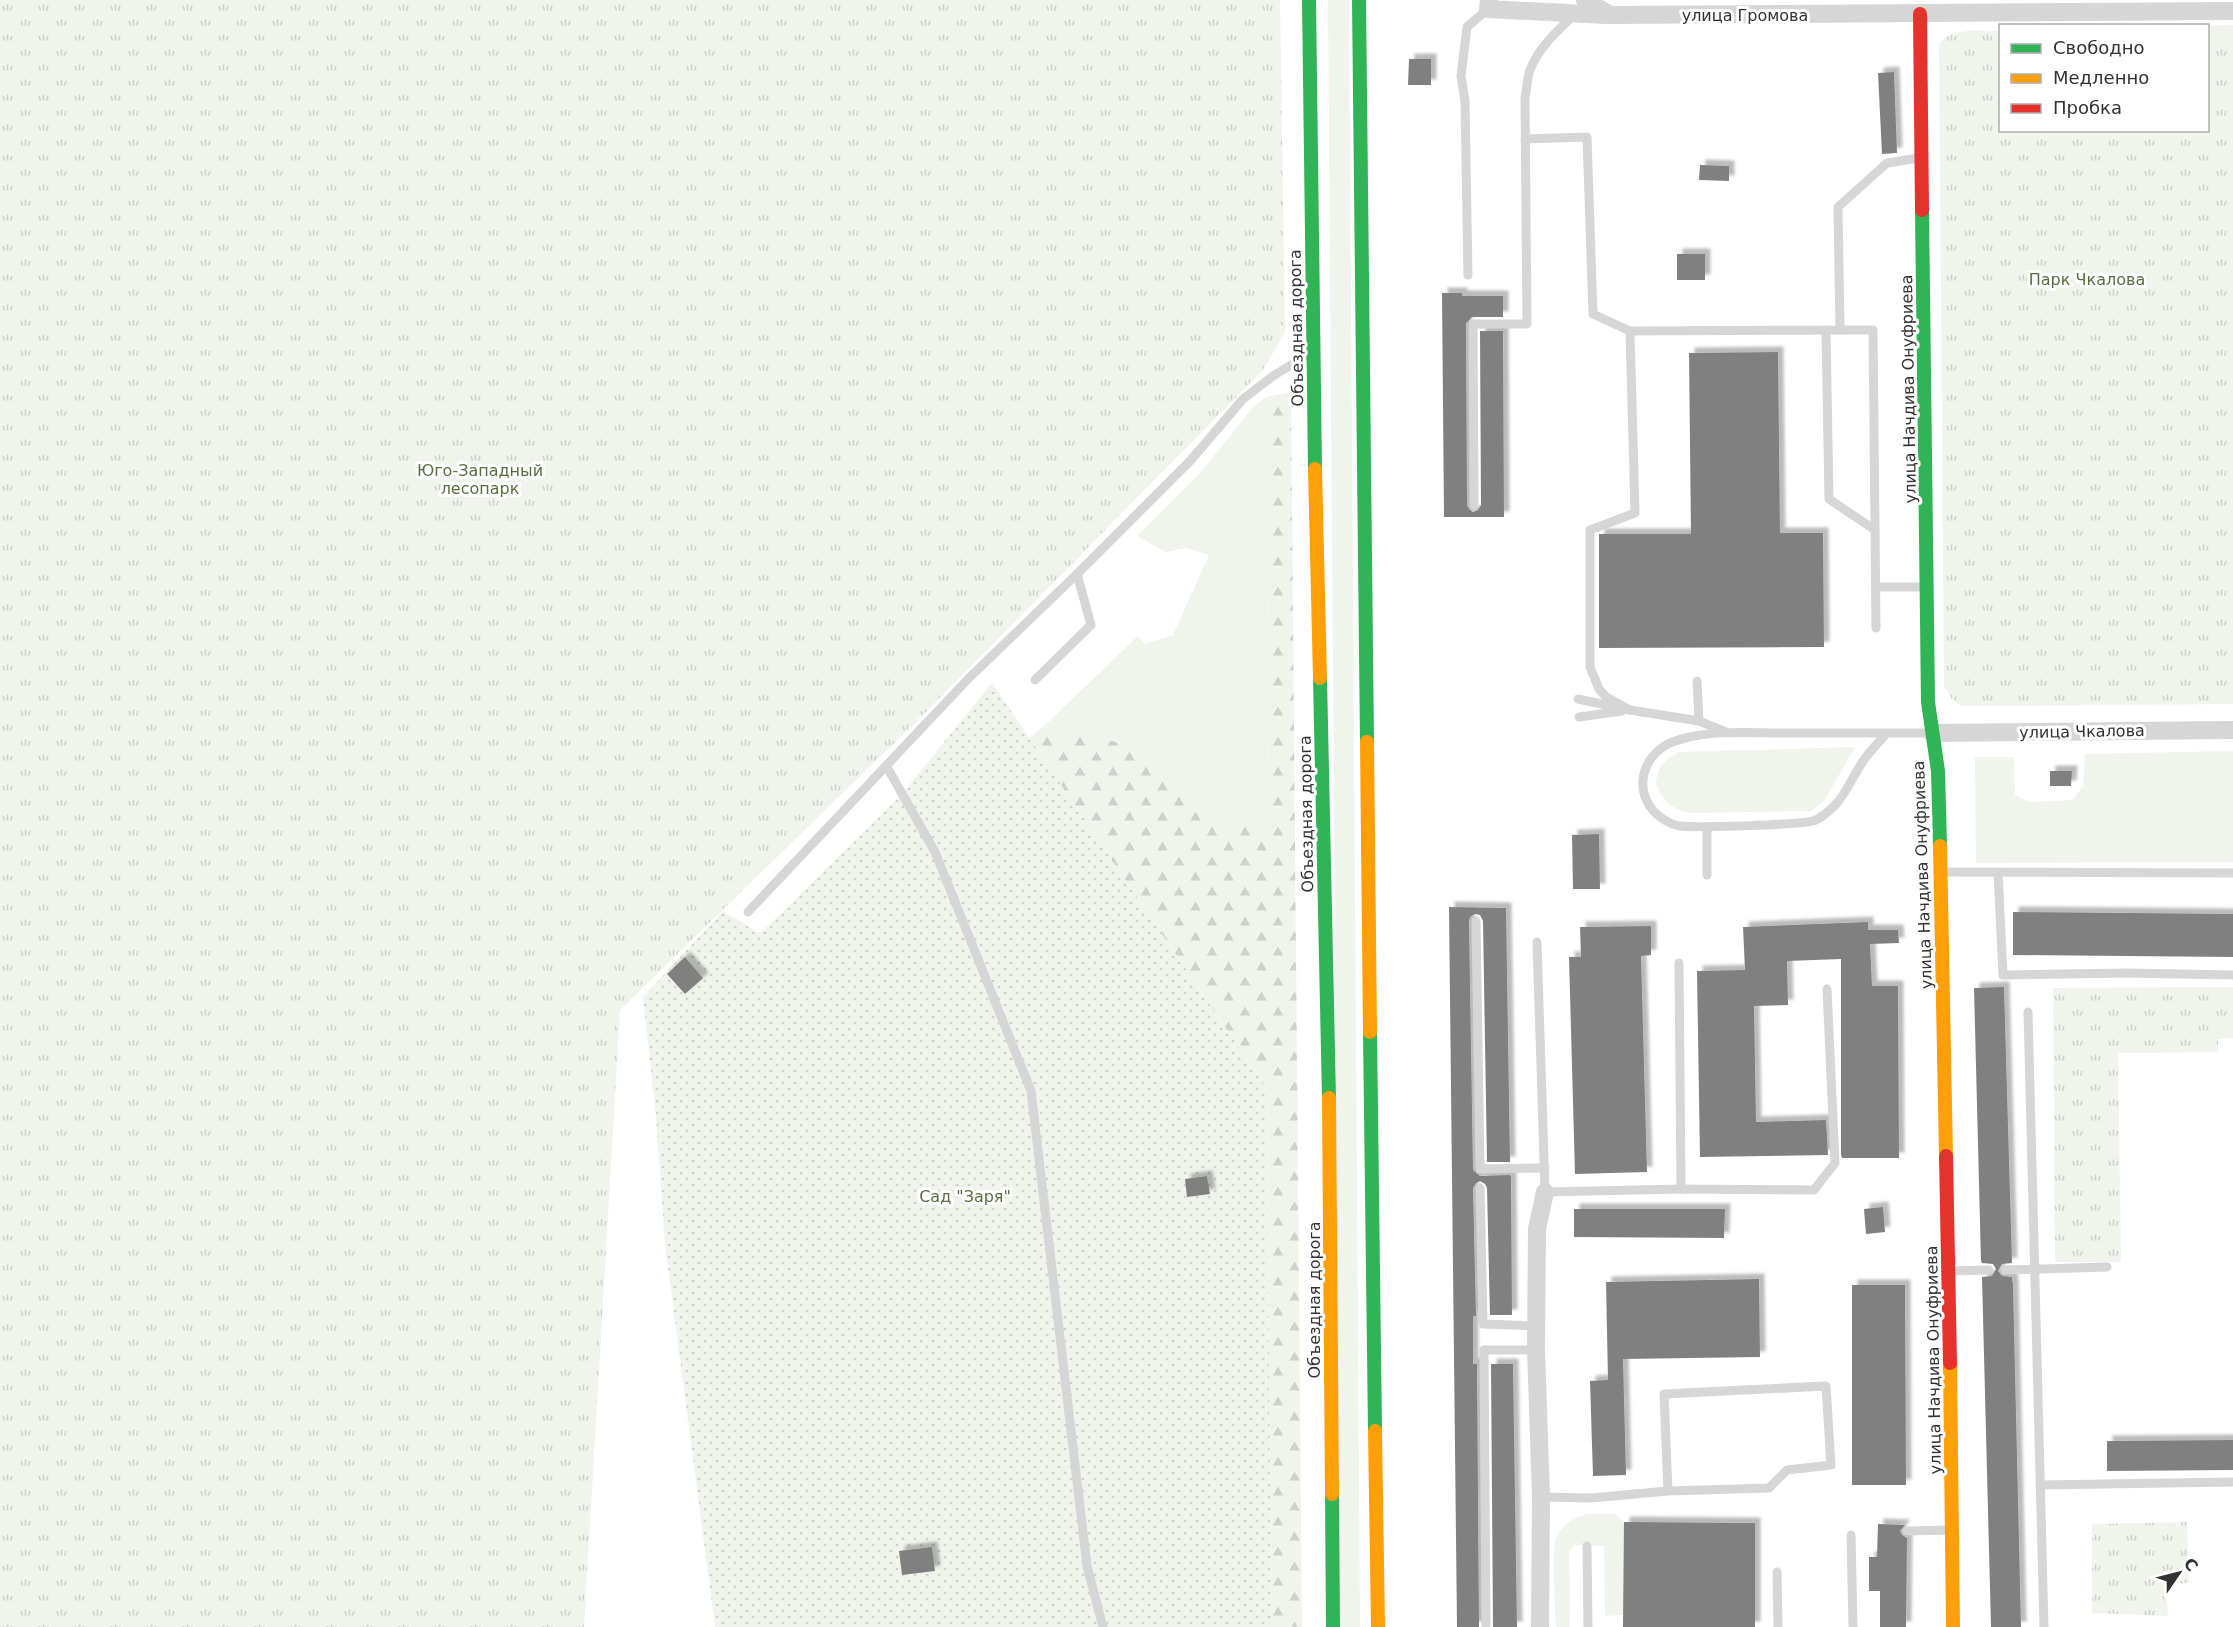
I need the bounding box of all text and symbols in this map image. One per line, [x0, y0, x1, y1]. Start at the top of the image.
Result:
street label: улица Громова [1682, 6, 1808, 25]
legend [1999, 24, 2209, 132]
text: Свободно [2053, 37, 2145, 58]
text: Медленно [2053, 67, 2149, 88]
text: Пробка [2053, 97, 2122, 118]
street label: Объездная дорога [1286, 249, 1307, 407]
park label: Парк Чкалова [2029, 270, 2145, 289]
street label: улица Начдива Онуфриева [1897, 274, 1920, 504]
park label: Юго-Западный лесопарк [417, 461, 543, 498]
street label: улица Чкалова [2019, 721, 2145, 742]
street label: Объездная дорога [1296, 735, 1317, 893]
street label: улица Начдива Онуфриева [1909, 760, 1936, 990]
park label: Сад "Заря" [919, 1187, 1011, 1206]
street label: Объездная дорога [1305, 1221, 1324, 1379]
street label: улица Начдива Онуфриева [1922, 1245, 1945, 1475]
north arrow [2149, 1543, 2209, 1603]
text: С [2180, 1554, 2202, 1575]

